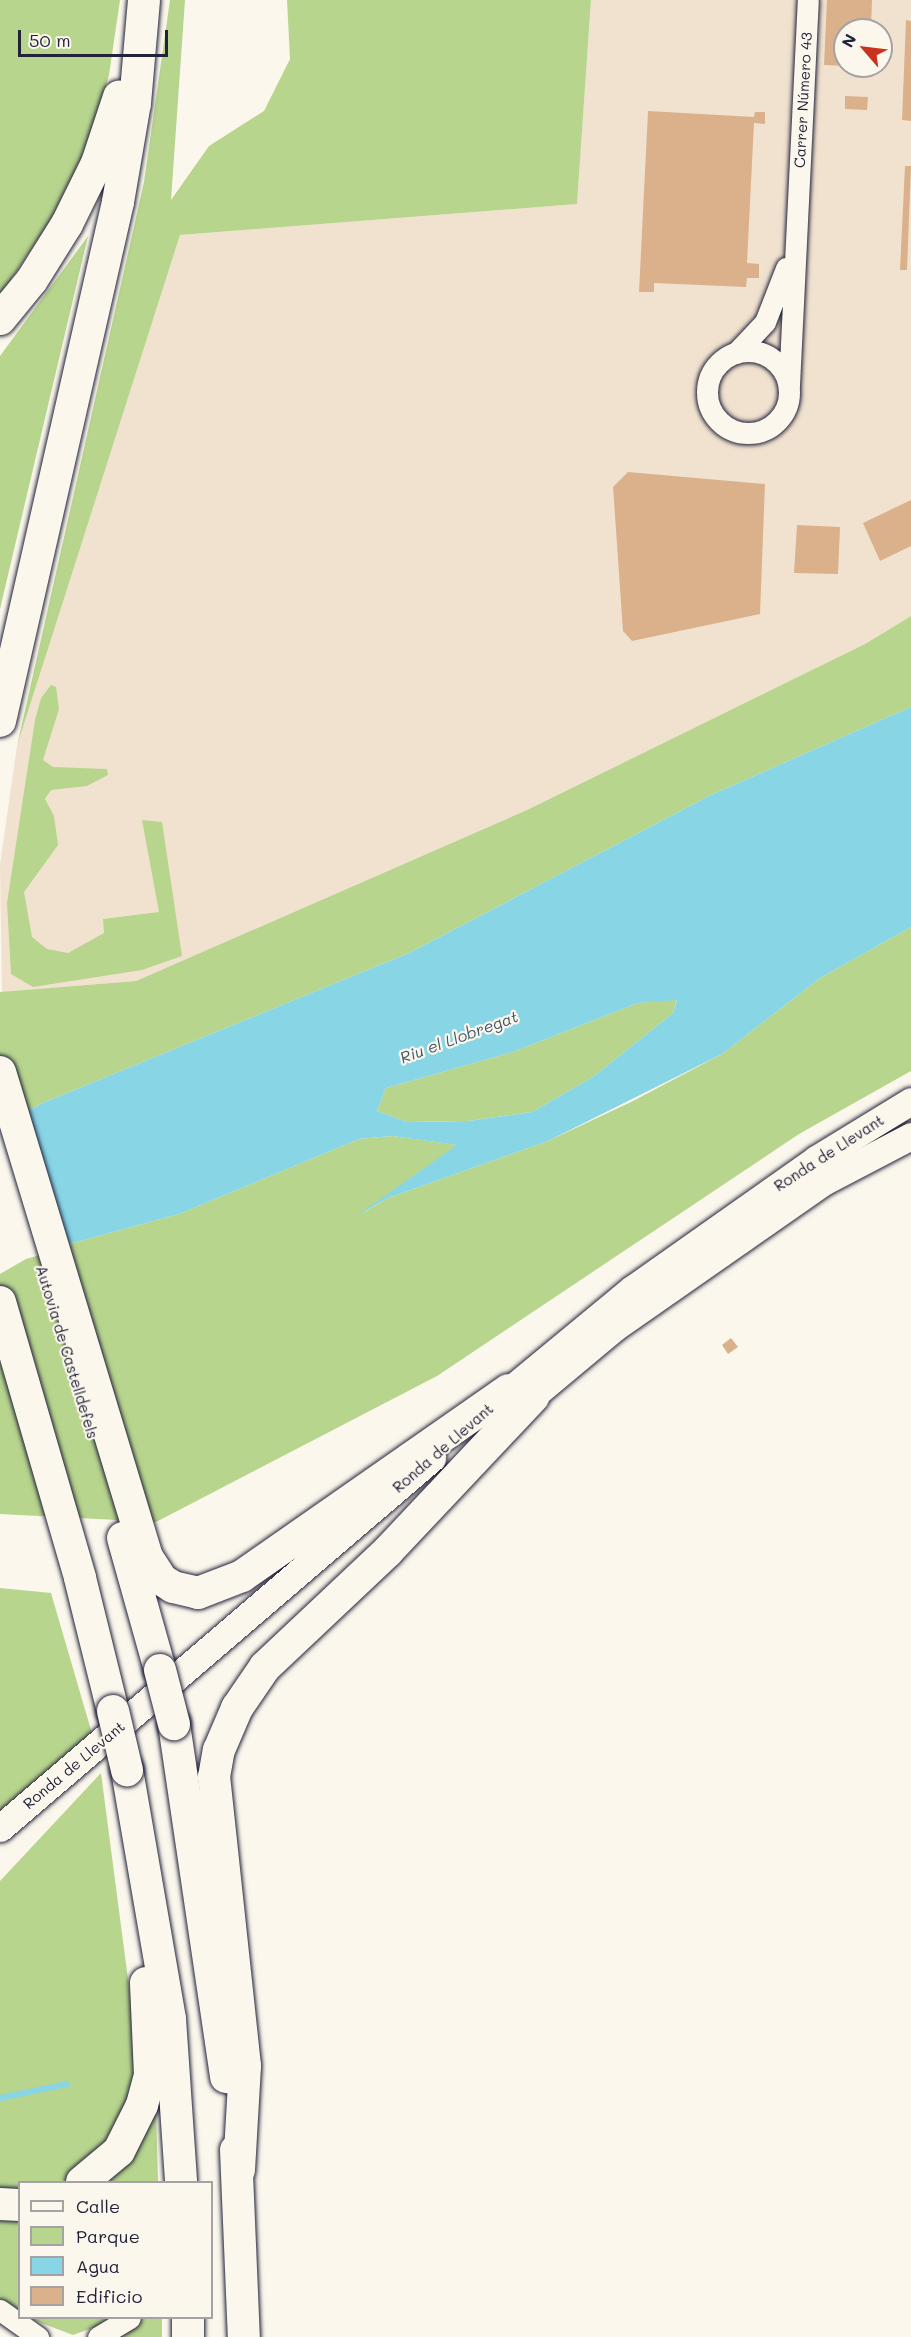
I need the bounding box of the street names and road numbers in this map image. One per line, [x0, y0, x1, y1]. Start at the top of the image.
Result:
street label: Carrer Número 43 [790, 32, 816, 168]
street label: Ronda de Llevant [771, 1111, 887, 1195]
street label: Autovia de Castelldefels [32, 1263, 102, 1441]
street label: Ronda de Llevant [389, 1399, 497, 1497]
street label: Ronda de Llevant [19, 1717, 129, 1813]

